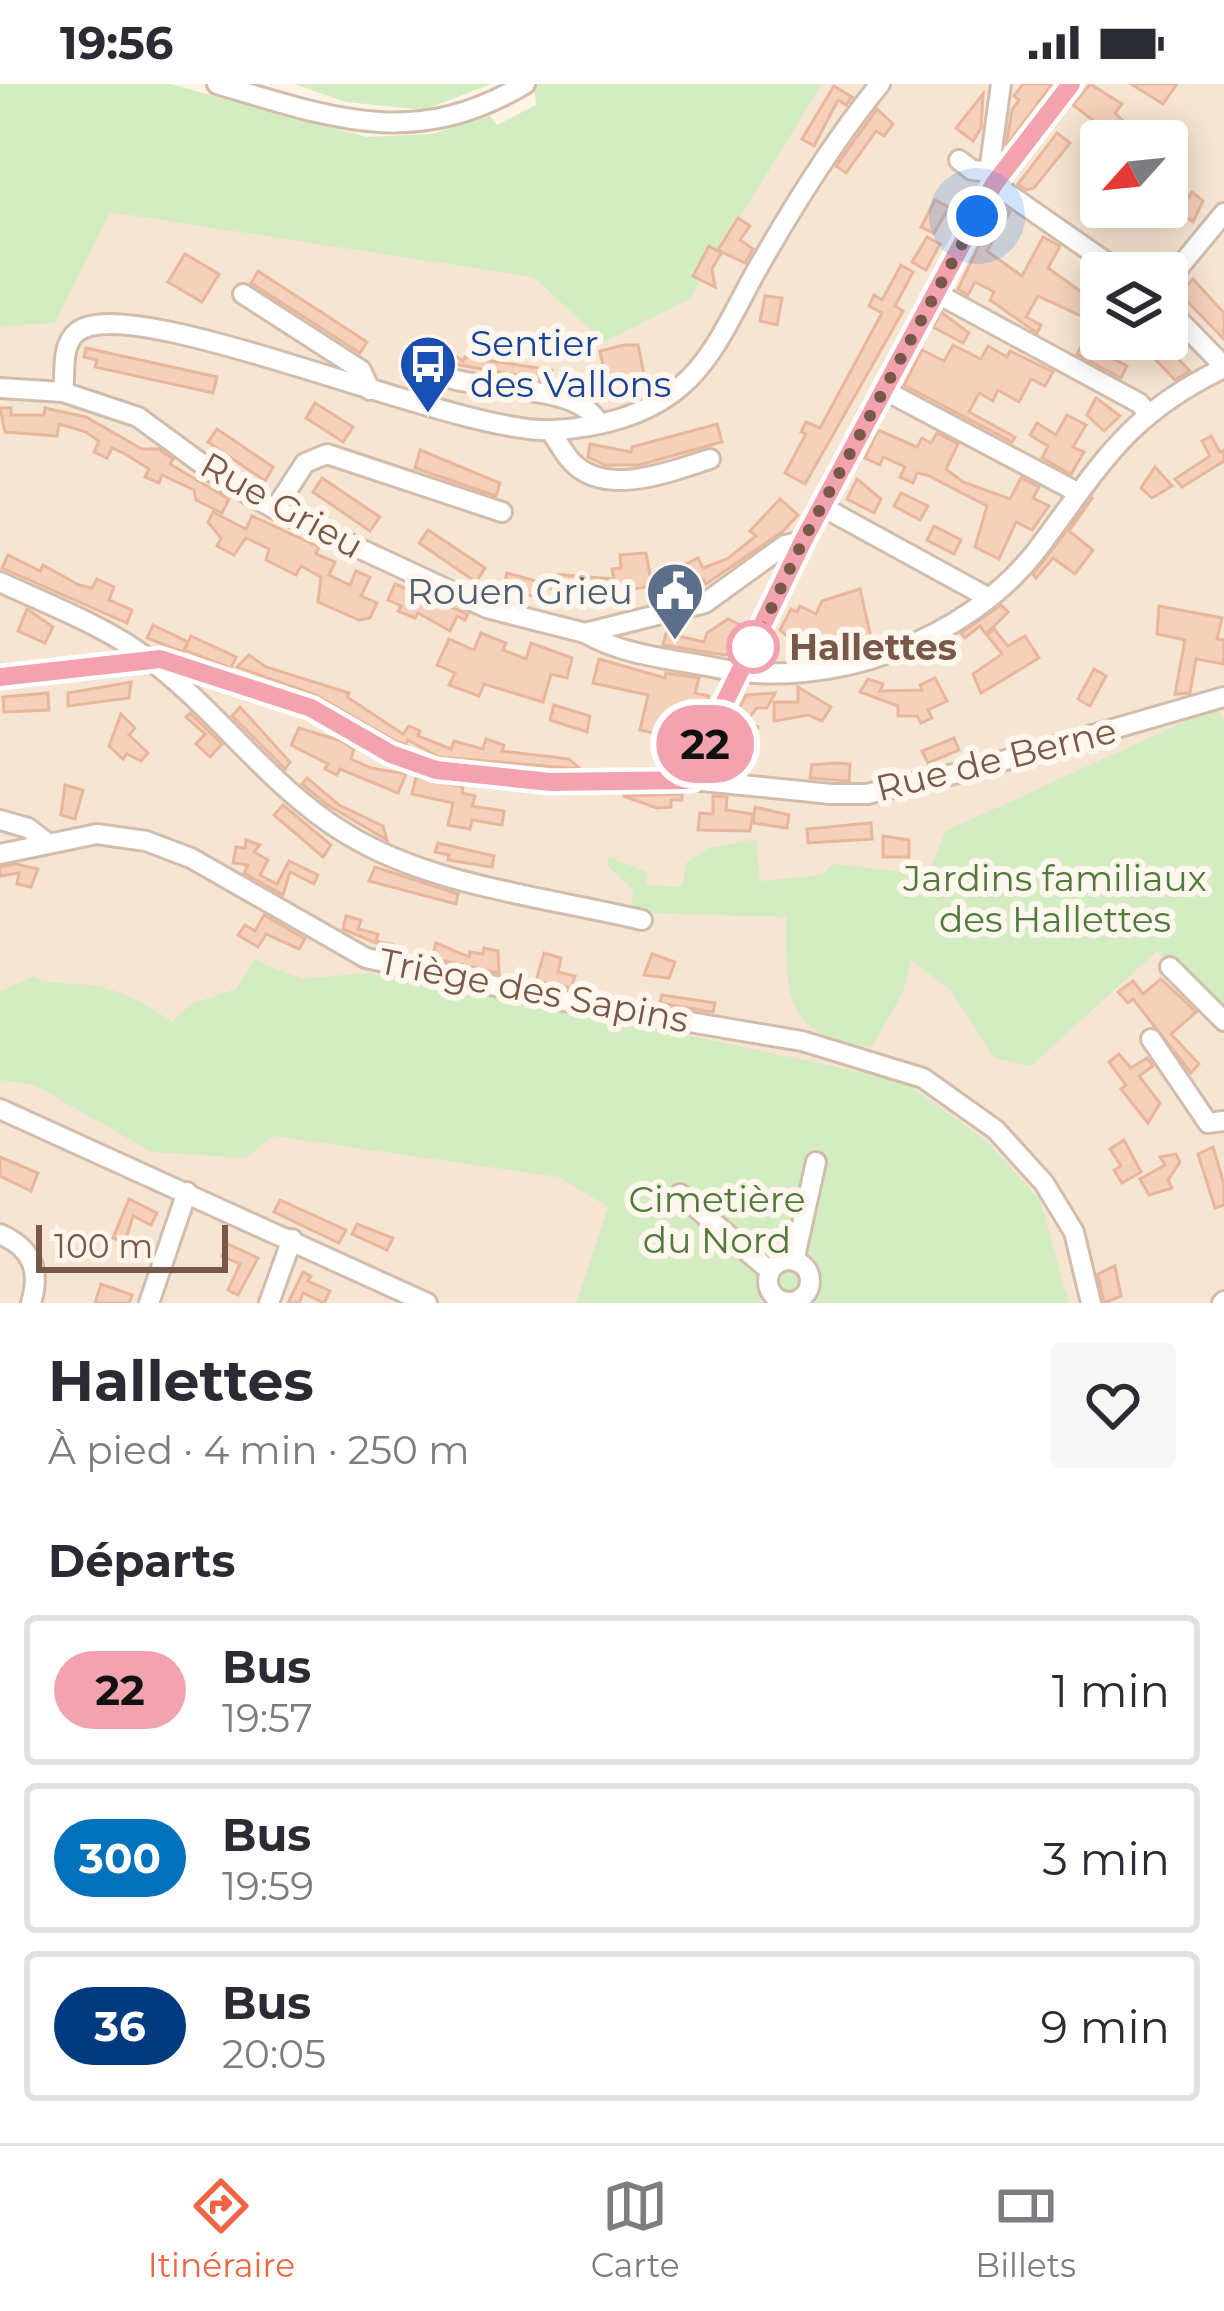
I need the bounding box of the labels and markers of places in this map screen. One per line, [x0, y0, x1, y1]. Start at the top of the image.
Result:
place label: Sentier des Vallons [470, 321, 671, 406]
bus stop icon: Sentier des Vallons [397, 333, 459, 415]
public building icon: Rouen Grieu [644, 560, 706, 642]
place label: Rouen Grieu [407, 569, 633, 613]
marker: Hallettes [728, 622, 778, 672]
place label: Hallettes [789, 625, 957, 669]

